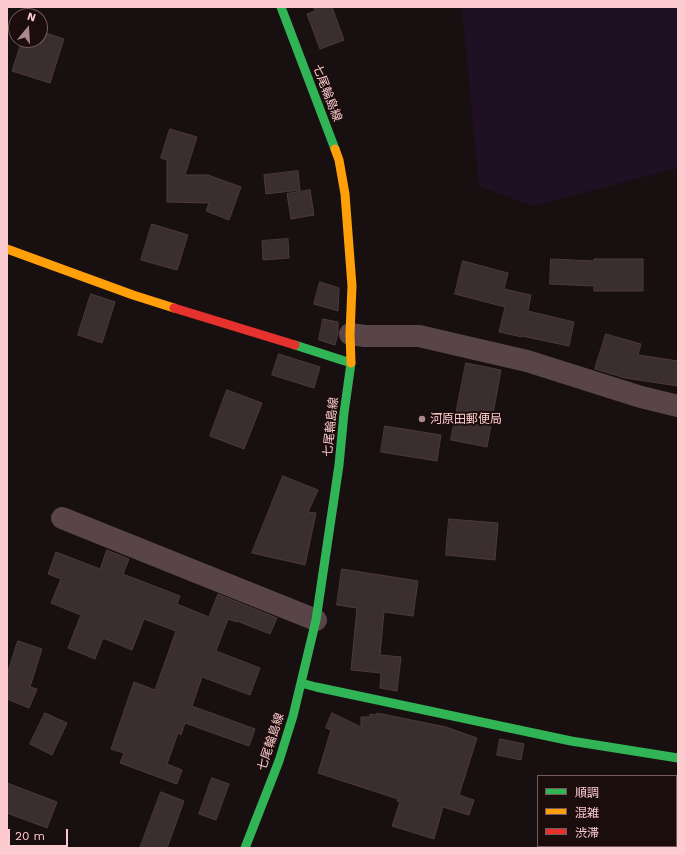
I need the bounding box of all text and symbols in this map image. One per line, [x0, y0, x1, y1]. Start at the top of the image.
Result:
north arrow [8, 8, 48, 48]
text: N [26, 10, 37, 25]
street label: 七尾輪島線 [310, 62, 344, 124]
street label: 七尾輪島線 [321, 396, 341, 458]
place label: 河原田郵便局 [430, 412, 502, 426]
marker: 河原田郵便局 [417, 414, 427, 424]
street label: 七尾輪島線 [255, 711, 287, 773]
legend [537, 775, 677, 847]
text: 順調 [575, 786, 599, 800]
text: 混雑 [575, 806, 599, 820]
scale bar [10, 821, 70, 847]
text: 渋滞 [575, 826, 599, 840]
text: 20 m [15, 829, 45, 843]

